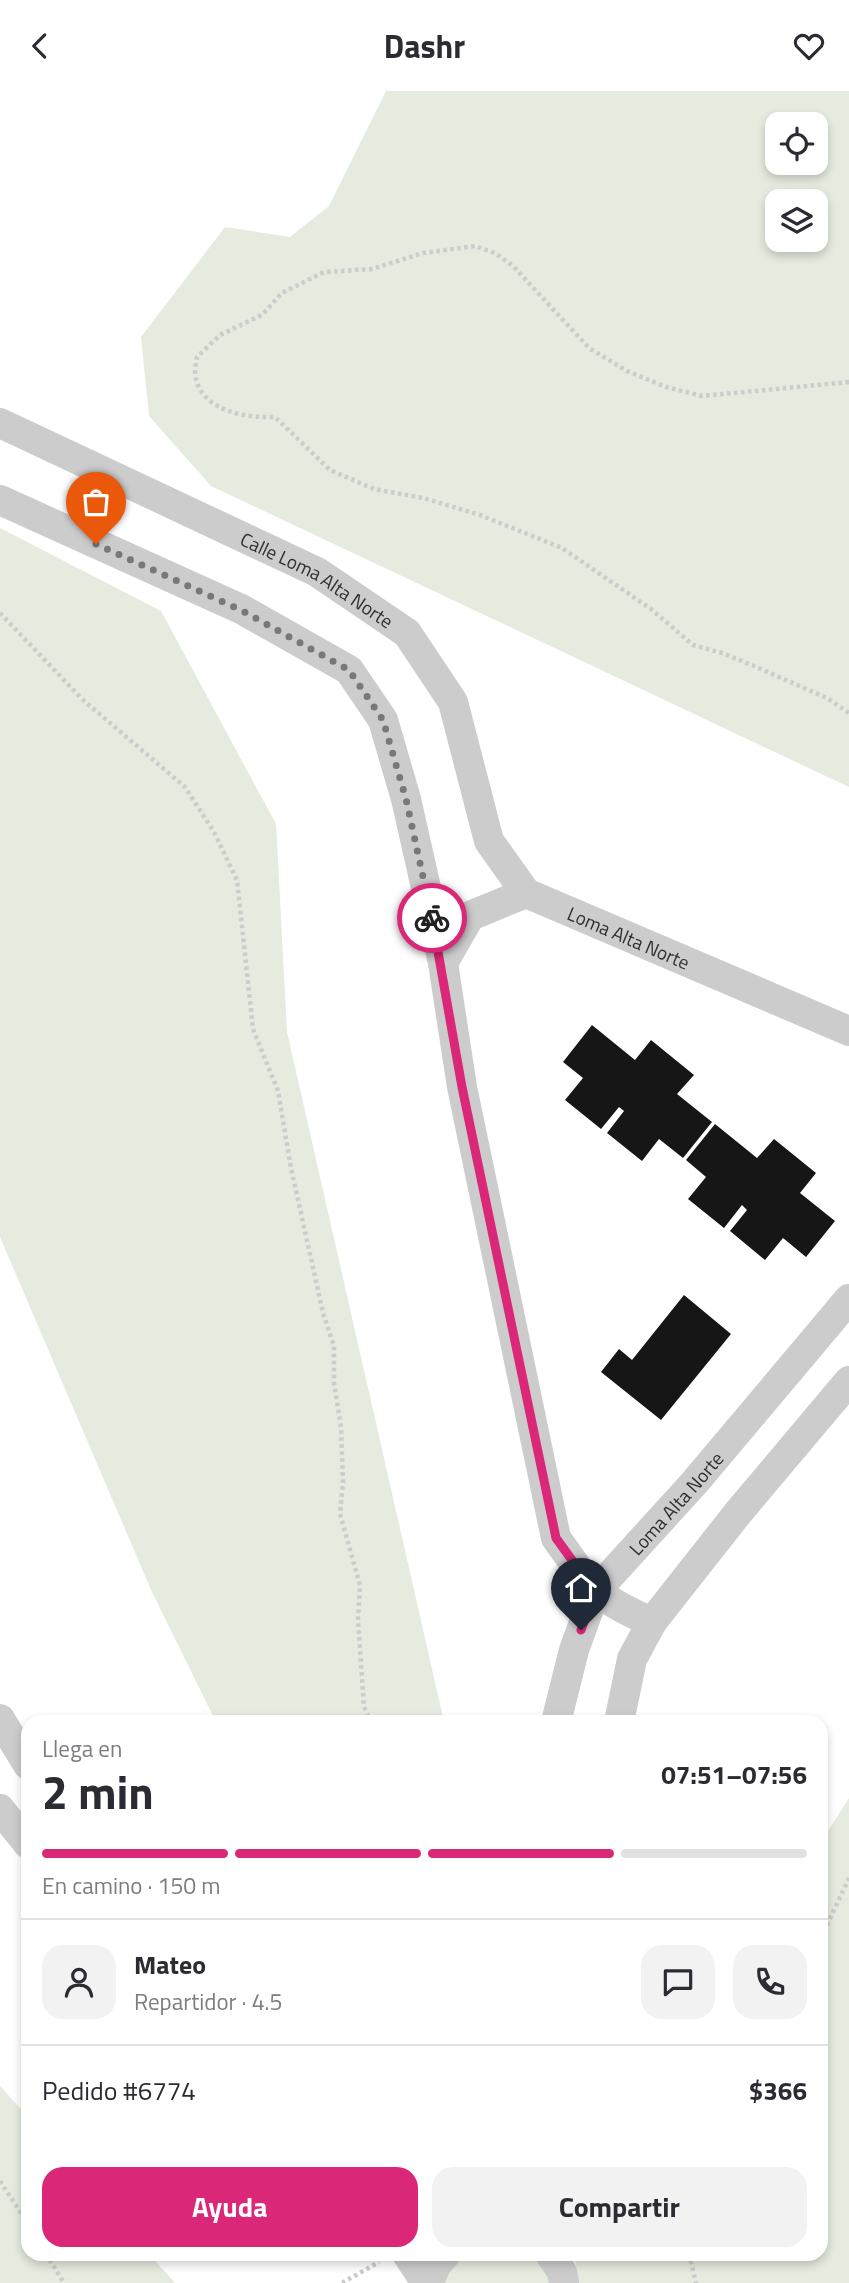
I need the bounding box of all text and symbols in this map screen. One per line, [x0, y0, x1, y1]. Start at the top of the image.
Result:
text: Dashr [384, 22, 465, 70]
icon: back [21, 27, 59, 65]
icon: heart [790, 27, 828, 65]
map controls [765, 112, 828, 252]
button: locate [765, 112, 828, 175]
button: layers [765, 189, 828, 252]
pin [66, 472, 126, 544]
icon: bag [77, 483, 115, 521]
street label: Calle Loma Alta Norte [236, 524, 400, 635]
courier [397, 883, 467, 953]
street label: Loma Alta Norte [563, 898, 695, 976]
icon: bike [413, 899, 451, 937]
street label: Loma Alta Norte [621, 1445, 730, 1561]
pin [551, 1558, 611, 1630]
icon: home [562, 1569, 600, 1607]
text: Llega en [42, 1731, 122, 1766]
text: 07:51–07:56 [661, 1755, 807, 1794]
text: 2 min [42, 1757, 154, 1827]
text: En camino · 150 m [42, 1868, 220, 1903]
button: person [42, 1945, 116, 2019]
text: Mateo [134, 1945, 206, 1984]
button: chat [641, 1945, 715, 2019]
button: phone [733, 1945, 807, 2019]
text: Repartidor · 4.5 [134, 1984, 282, 2019]
text: Pedido #6774 [42, 2071, 196, 2110]
text: $366 [749, 2071, 807, 2110]
button: Ayuda [42, 2167, 418, 2247]
button: Compartir [432, 2167, 807, 2247]

